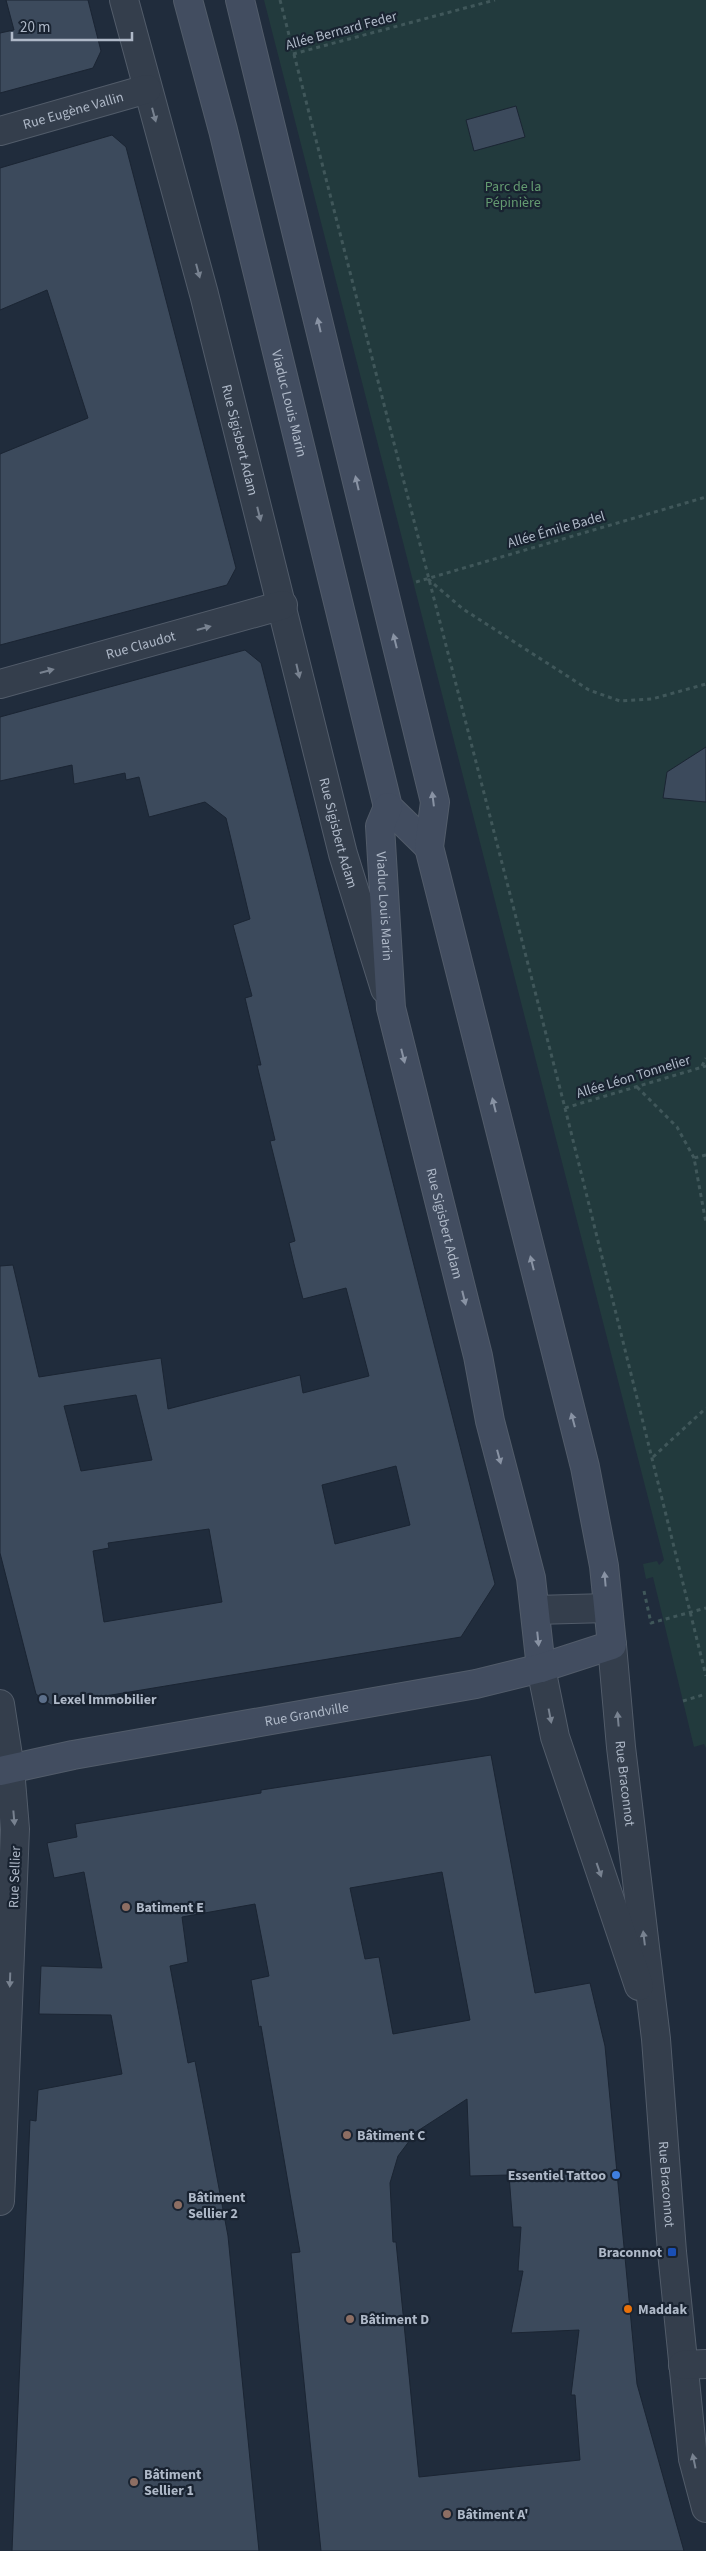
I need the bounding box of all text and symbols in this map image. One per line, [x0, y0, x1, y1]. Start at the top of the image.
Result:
street label: Allée Bernard Feder [283, 6, 399, 55]
scale bar [12, 10, 132, 42]
text: 20 m [20, 17, 50, 38]
street label: Rue Eugène Vallin [21, 87, 126, 135]
one-way arrow [151, 107, 159, 122]
park label: Parc de la Pépinière [485, 177, 541, 213]
one-way arrow [194, 264, 202, 279]
one-way arrow [315, 318, 323, 333]
street label: Viaduc Louis Marin [266, 348, 311, 459]
street label: Rue Sigisbert Adam [216, 382, 263, 498]
one-way arrow [353, 476, 361, 491]
one-way arrow [256, 506, 264, 521]
street label: Allée Émile Badel [505, 506, 608, 553]
one-way arrow [196, 624, 211, 632]
street label: Rue Claudot [104, 626, 178, 665]
one-way arrow [391, 634, 399, 649]
one-way arrow [294, 664, 302, 679]
one-way arrow [39, 667, 55, 675]
street label: Rue Sigisbert Adam [313, 776, 362, 891]
one-way arrow [429, 791, 437, 807]
street label: Viaduc Louis Marin [371, 851, 397, 962]
one-way arrow [399, 1048, 407, 1063]
street label: Allée Léon Tonnelier [574, 1050, 693, 1104]
one-way arrow [490, 1097, 498, 1112]
street label: Rue Sigisbert Adam [420, 1166, 467, 1281]
one-way arrow [528, 1255, 536, 1270]
one-way arrow [460, 1291, 468, 1306]
one-way arrow [568, 1412, 576, 1427]
one-way arrow [495, 1449, 503, 1464]
one-way arrow [601, 1571, 609, 1587]
one-way arrow [534, 1631, 542, 1647]
place label: Lexel Immobilier [53, 1690, 157, 1710]
marker: Lexel Immobilier [37, 1693, 49, 1705]
street label: Rue Grandville [263, 1698, 351, 1732]
one-way arrow [547, 1708, 555, 1724]
one-way arrow [614, 1711, 622, 1727]
street label: Rue Braconnot [609, 1740, 639, 1828]
one-way arrow [11, 1810, 19, 1826]
street label: Rue Sellier [4, 1846, 26, 1908]
one-way arrow [596, 1863, 604, 1878]
place label: Batiment E [136, 1898, 204, 1918]
marker: Batiment E [120, 1901, 132, 1913]
one-way arrow [640, 1930, 648, 1946]
one-way arrow [6, 1972, 14, 1988]
place label: Bâtiment C [357, 2126, 425, 2146]
marker: Bâtiment C [341, 2129, 353, 2141]
street label: Rue Braconnot [653, 2140, 679, 2228]
place label: Essentiel Tattoo [508, 2166, 606, 2186]
marker: Essentiel Tattoo [610, 2169, 622, 2181]
place label: Bâtiment Sellier 2 [188, 2188, 246, 2224]
marker: Bâtiment Sellier 2 [172, 2199, 184, 2211]
place label: Braconnot [598, 2243, 663, 2263]
marker: Braconnot [666, 2246, 678, 2258]
place label: Maddak [638, 2300, 687, 2320]
marker: Maddak [622, 2303, 634, 2315]
place label: Bâtiment D [360, 2310, 429, 2330]
marker: Bâtiment D [344, 2313, 356, 2325]
one-way arrow [690, 2453, 698, 2468]
place label: Bâtiment Sellier 1 [144, 2465, 202, 2501]
marker: Bâtiment Sellier 1 [128, 2476, 140, 2488]
place label: Bâtiment A' [457, 2505, 528, 2525]
marker: Bâtiment A' [441, 2508, 453, 2520]

